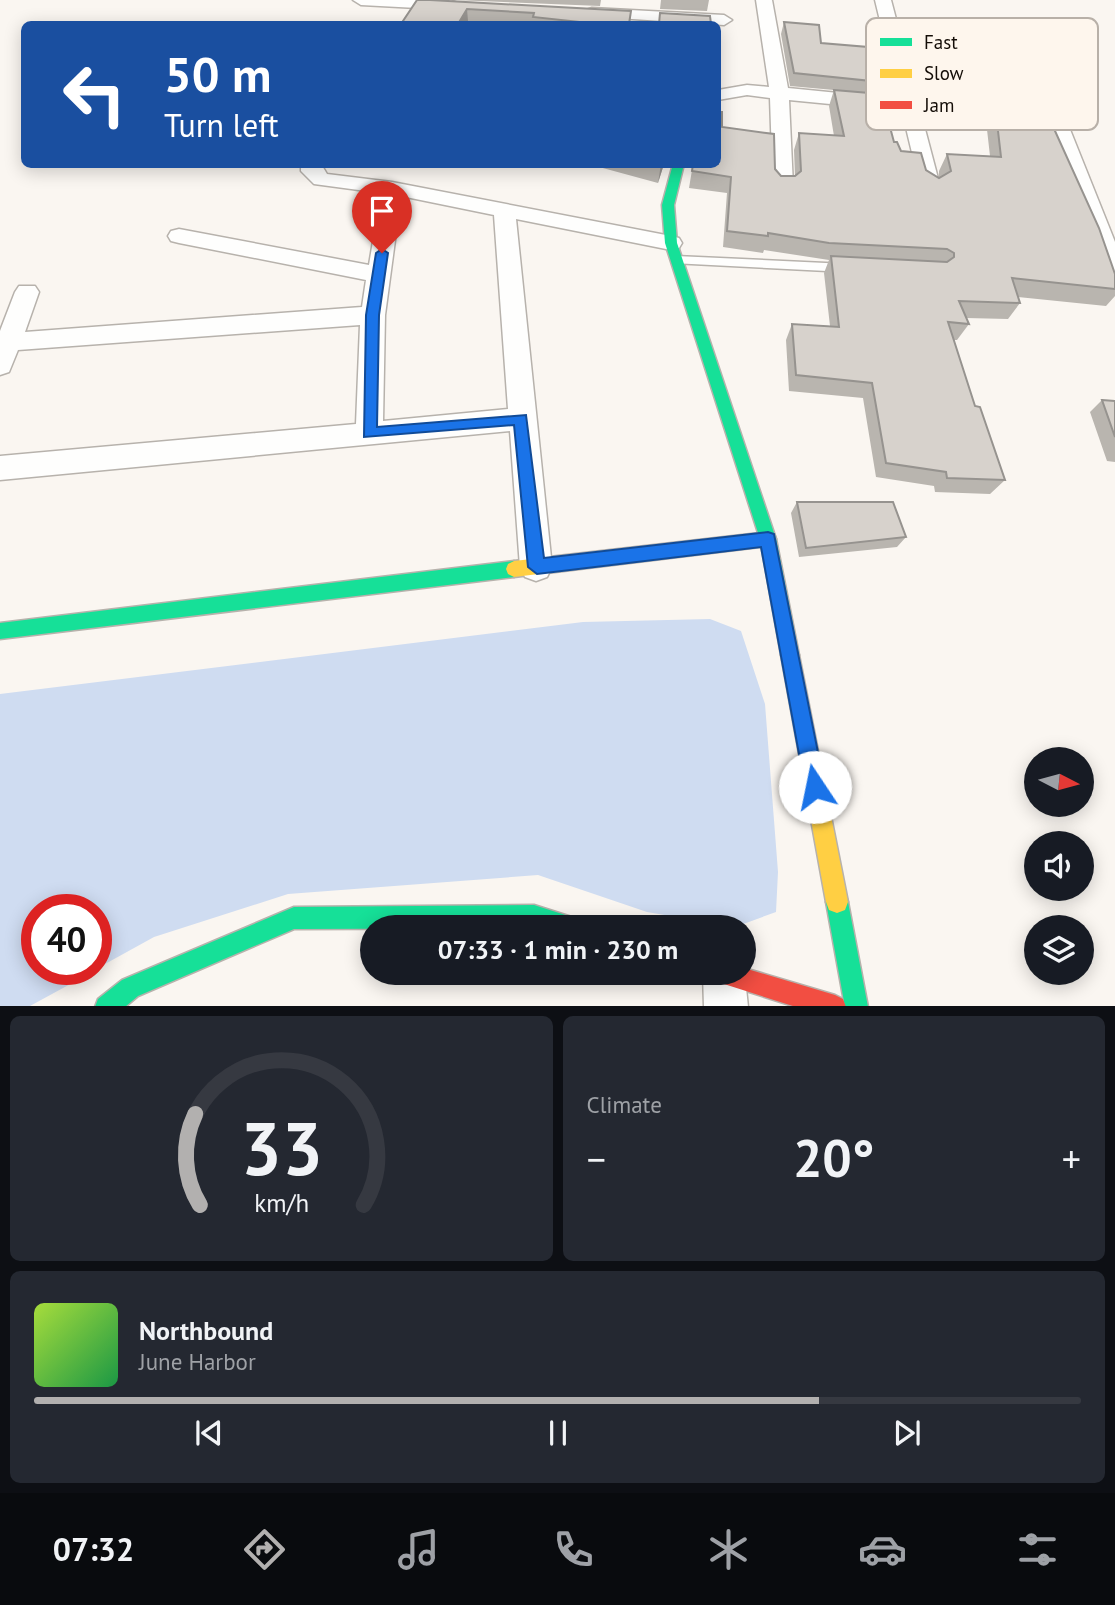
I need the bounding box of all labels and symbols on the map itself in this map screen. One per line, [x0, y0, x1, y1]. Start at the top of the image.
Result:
legend [866, 18, 1098, 130]
text: Fast [924, 30, 958, 54]
text: Slow [924, 61, 964, 85]
text: Jam [923, 93, 954, 117]
pin [352, 181, 412, 253]
north arrow [1024, 747, 1094, 817]
position arrow [778, 750, 852, 824]
speed limit sign: 40 [21, 894, 112, 985]

